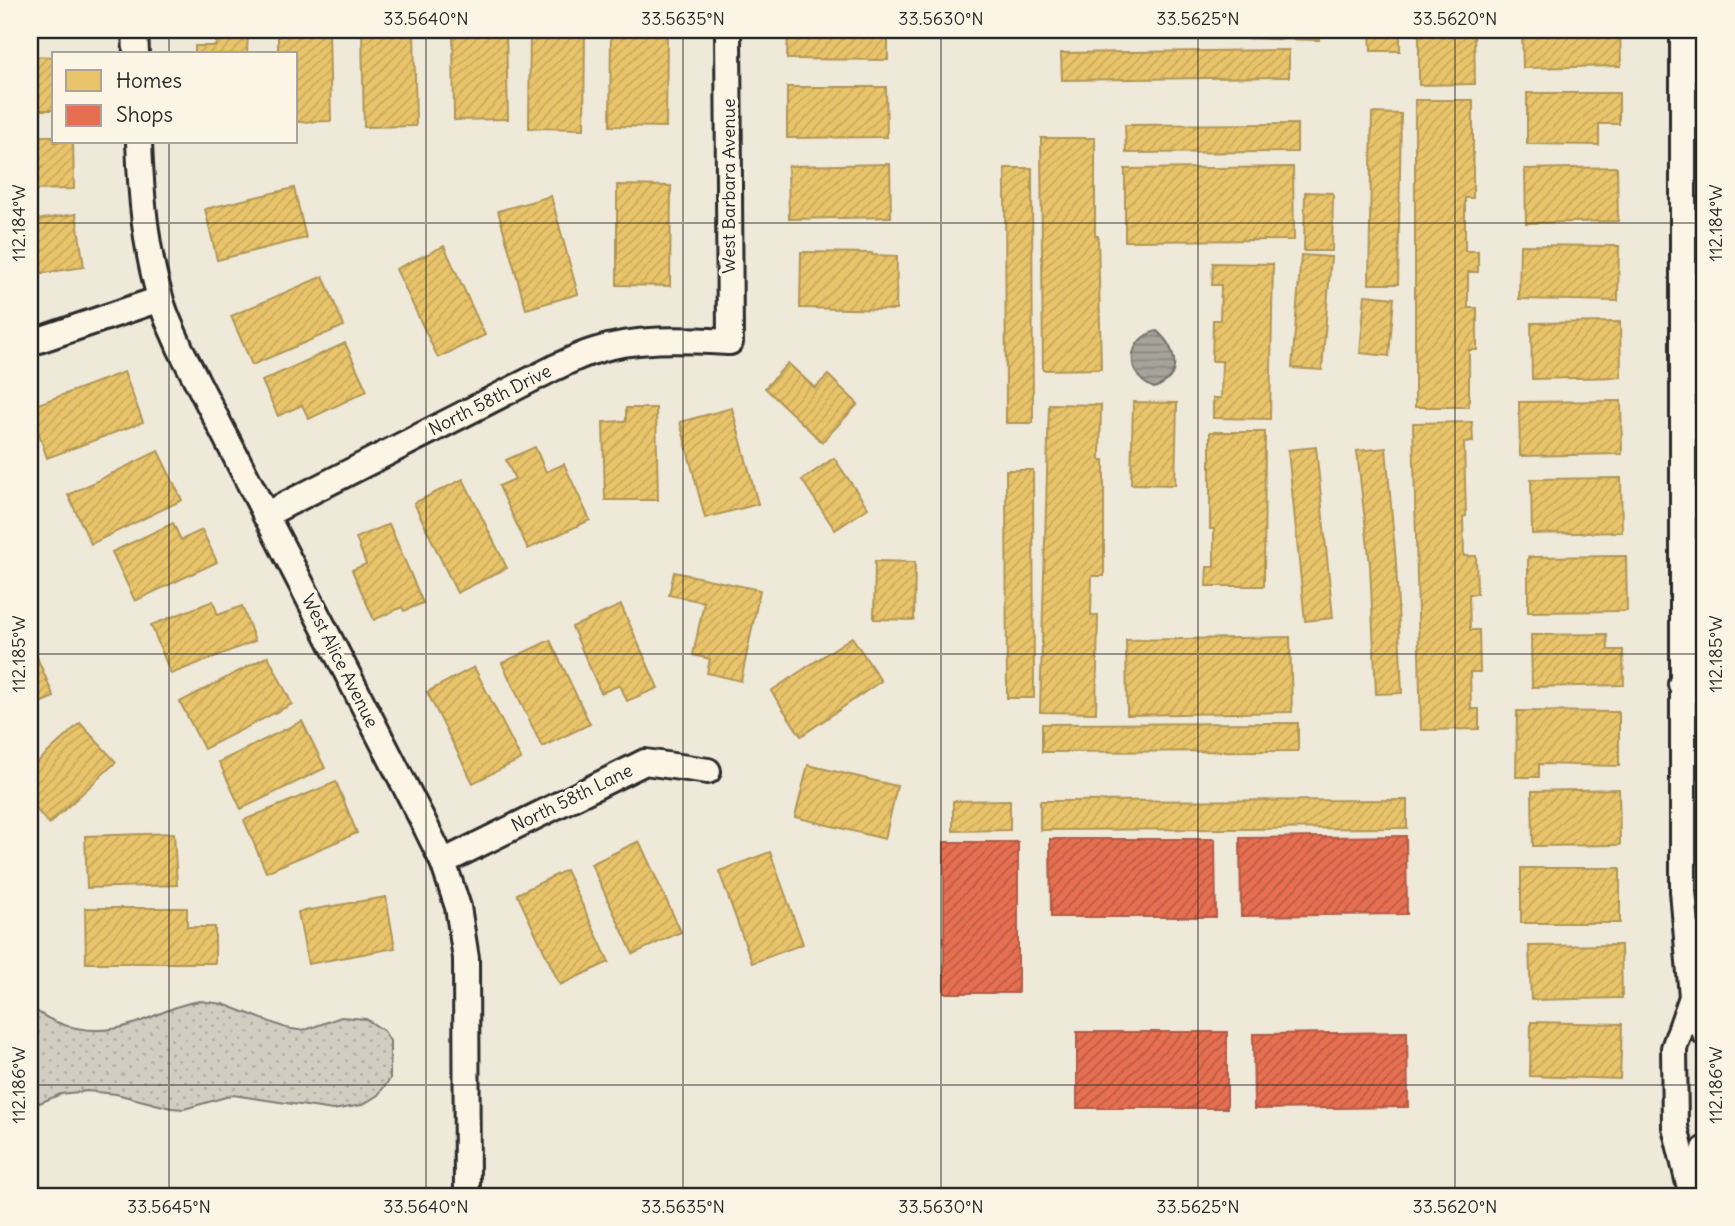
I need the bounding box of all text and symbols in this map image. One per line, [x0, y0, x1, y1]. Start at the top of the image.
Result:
text: 33.5640°N [383, 7, 469, 30]
text: 33.5635°N [641, 7, 725, 30]
text: 33.5630°N [898, 7, 984, 30]
text: 33.5625°N [1156, 7, 1240, 30]
text: 33.5620°N [1412, 7, 1498, 30]
legend [52, 52, 298, 144]
text: Homes [116, 67, 182, 94]
street label: West Barbara Avenue [717, 98, 740, 274]
text: Shops [116, 101, 173, 128]
text: 112.184°W [7, 184, 30, 262]
text: 112.184°W [1704, 184, 1727, 262]
street label: North 58th Drive [425, 359, 555, 440]
street label: West Alice Avenue [297, 590, 384, 731]
text: 112.185°W [7, 615, 30, 693]
text: 112.185°W [1704, 615, 1727, 693]
street label: North 58th Lane [507, 758, 636, 837]
text: 112.186°W [7, 1046, 30, 1124]
text: 112.186°W [1704, 1046, 1727, 1124]
text: 33.5645°N [127, 1195, 211, 1218]
text: 33.5640°N [383, 1195, 469, 1218]
text: 33.5635°N [641, 1195, 725, 1218]
text: 33.5630°N [898, 1195, 984, 1218]
text: 33.5625°N [1156, 1195, 1240, 1218]
text: 33.5620°N [1412, 1195, 1498, 1218]

